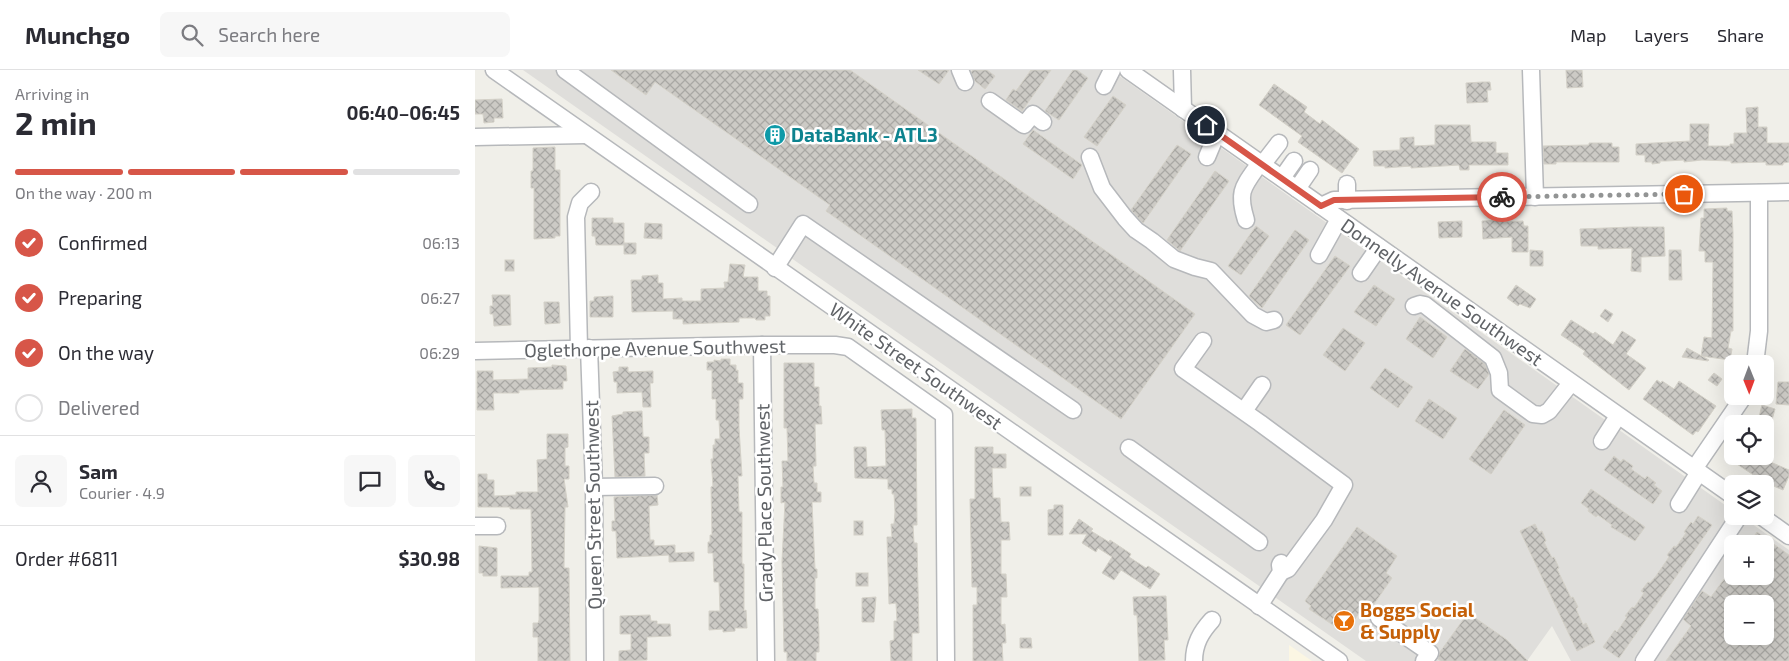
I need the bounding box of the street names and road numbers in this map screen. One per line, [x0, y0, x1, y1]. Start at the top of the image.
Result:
street label: Donnelly Avenue Southwest [1337, 213, 1548, 370]
street label: White Street Southwest [825, 297, 1007, 434]
street label: Oglethorpe Avenue Southwest [524, 334, 786, 361]
street label: Queen Street Southwest [579, 400, 606, 610]
street label: Grady Place Southwest [750, 403, 777, 603]

